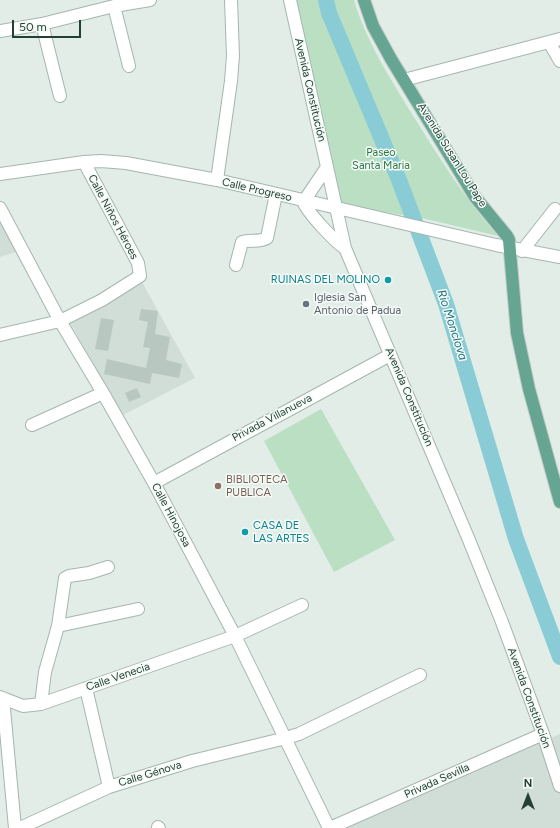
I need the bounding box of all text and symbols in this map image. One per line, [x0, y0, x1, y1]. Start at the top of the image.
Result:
scale bar [14, 12, 83, 38]
text: 50 m [19, 20, 47, 34]
street label: Avenida Constitución [292, 37, 328, 143]
street label: Avenida Susan Lou Pape [415, 101, 489, 209]
park label: Paseo Santa Maria [352, 146, 410, 172]
street label: Calle Niños Héroes [85, 172, 141, 262]
street label: Calle Progreso [221, 176, 293, 204]
place label: RUINAS DEL MOLINO [271, 273, 380, 287]
marker: RUINAS DEL MOLINO [383, 275, 393, 285]
water label: Rio Monclova [434, 288, 470, 362]
place label: Iglesia San Antonio de Padua [314, 291, 401, 317]
marker: Iglesia San Antonio de Padua [301, 299, 311, 309]
street label: Avenida Constitución [382, 346, 436, 448]
street label: Privada Villanueva [230, 391, 314, 445]
place label: BIBLIOTECA PUBLICA [226, 473, 288, 499]
street label: Calle Hinojosa [149, 481, 193, 549]
marker: BIBLIOTECA PUBLICA [213, 481, 223, 491]
place label: CASA DE LAS ARTES [253, 519, 309, 545]
marker: CASA DE LAS ARTES [240, 527, 250, 537]
street label: Avenida Constitución [505, 646, 553, 750]
street label: Calle Venecia [84, 660, 152, 694]
street label: Calle Génova [117, 758, 183, 790]
street label: Privada Sevilla [402, 761, 472, 801]
north arrow [508, 776, 548, 816]
text: N [524, 777, 532, 790]

